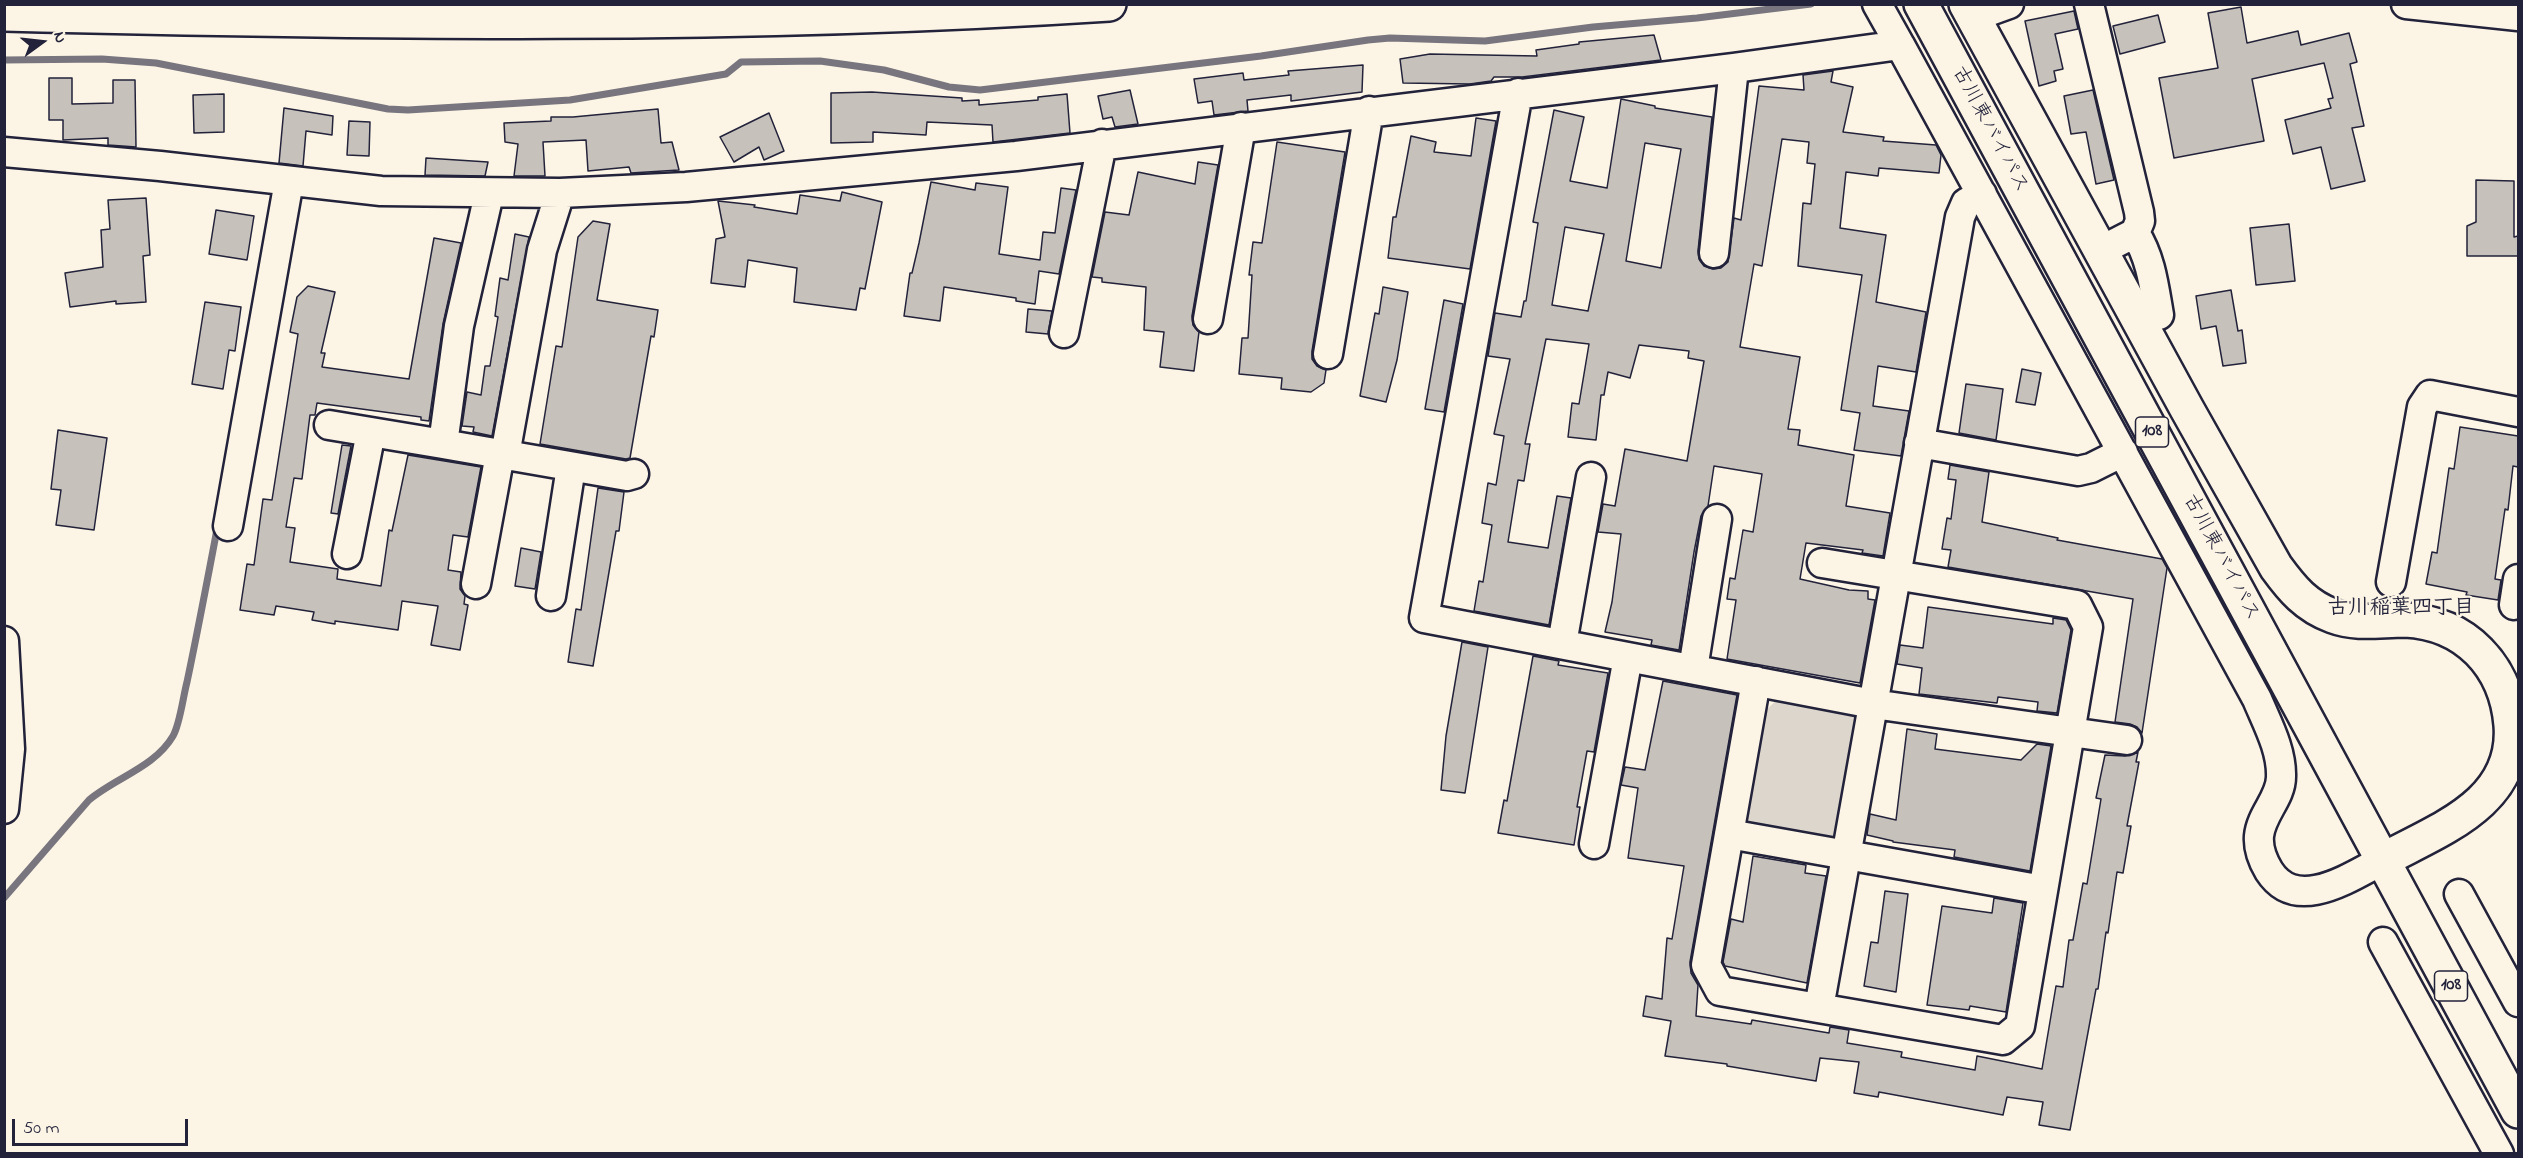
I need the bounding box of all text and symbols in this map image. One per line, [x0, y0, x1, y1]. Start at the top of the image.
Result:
north arrow [12, 12, 72, 72]
text: N [46, 29, 72, 46]
street label: 古川東バイパス [1946, 63, 2032, 197]
road number: 108 [2136, 417, 2168, 447]
street label: 古川東バイパス [2177, 491, 2263, 625]
district label: 古川稲葉四丁目 [2328, 597, 2474, 623]
road number: 108 [2434, 971, 2468, 1001]
scale bar [15, 1107, 190, 1145]
text: 50 m [23, 1116, 60, 1142]

